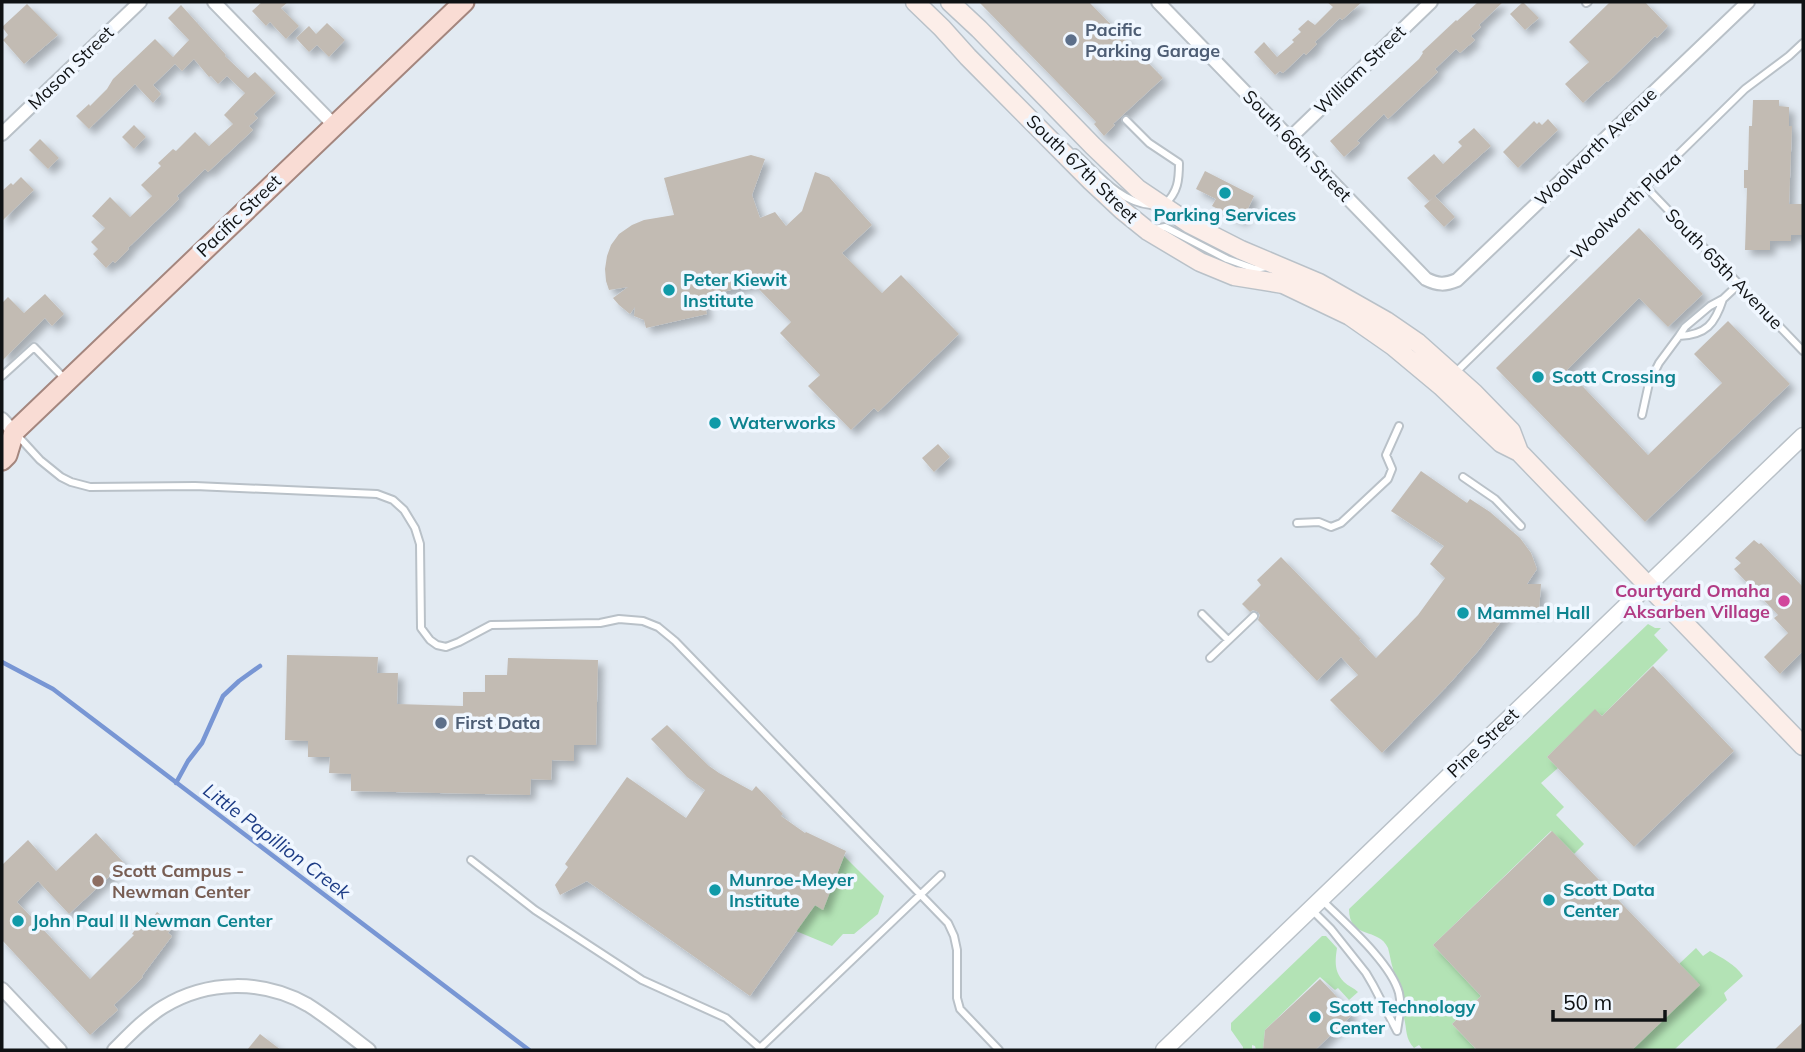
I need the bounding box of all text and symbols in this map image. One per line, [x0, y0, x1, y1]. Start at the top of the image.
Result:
place label: Pacific Parking Garage [1085, 18, 1220, 62]
street label: William Street [1309, 20, 1410, 119]
street label: Mason Street [23, 21, 118, 114]
marker: Pacific Parking Garage [1063, 32, 1079, 48]
street label: Woolworth Avenue [1530, 83, 1661, 211]
street label: South 66th Street [1238, 85, 1356, 206]
street label: South 67th Street [1022, 110, 1143, 228]
street label: Woolworth Plaza [1566, 147, 1686, 264]
street label: Pacific Street [191, 170, 286, 262]
marker: Parking Services [1217, 185, 1233, 201]
place label: Parking Services [1154, 203, 1296, 226]
street label: South 65th Avenue [1661, 203, 1788, 334]
place label: Peter Kiewit Institute [683, 268, 787, 312]
marker: Peter Kiewit Institute [661, 282, 677, 298]
place label: Scott Crossing [1552, 365, 1676, 388]
marker: Scott Crossing [1530, 369, 1546, 385]
place label: Waterworks [729, 411, 836, 434]
marker: Waterworks [707, 415, 723, 431]
place label: Courtyard Omaha Aksarben Village [1615, 579, 1770, 623]
marker: Courtyard Omaha Aksarben Village [1776, 593, 1792, 609]
place label: Mammel Hall [1477, 601, 1590, 624]
marker: Mammel Hall [1455, 605, 1471, 621]
street label: Pine Street [1442, 703, 1523, 782]
place label: First Data [455, 711, 541, 734]
marker: First Data [433, 715, 449, 731]
water label: Little Papillion Creek [199, 778, 356, 905]
place label: Scott Campus - Newman Center [112, 859, 251, 903]
place label: Munroe-Meyer Institute [729, 868, 855, 912]
marker: Scott Campus - Newman Center [90, 873, 106, 889]
place label: Scott Data Center [1563, 878, 1655, 922]
marker: Munroe-Meyer Institute [707, 882, 723, 898]
marker: Scott Data Center [1541, 892, 1557, 908]
place label: John Paul II Newman Center [32, 909, 273, 932]
marker: John Paul II Newman Center [10, 913, 26, 929]
scale bar [1553, 978, 1665, 1022]
text: 50 m [1563, 989, 1612, 1015]
place label: Scott Technology Center [1329, 995, 1476, 1039]
marker: Scott Technology Center [1307, 1009, 1323, 1025]

